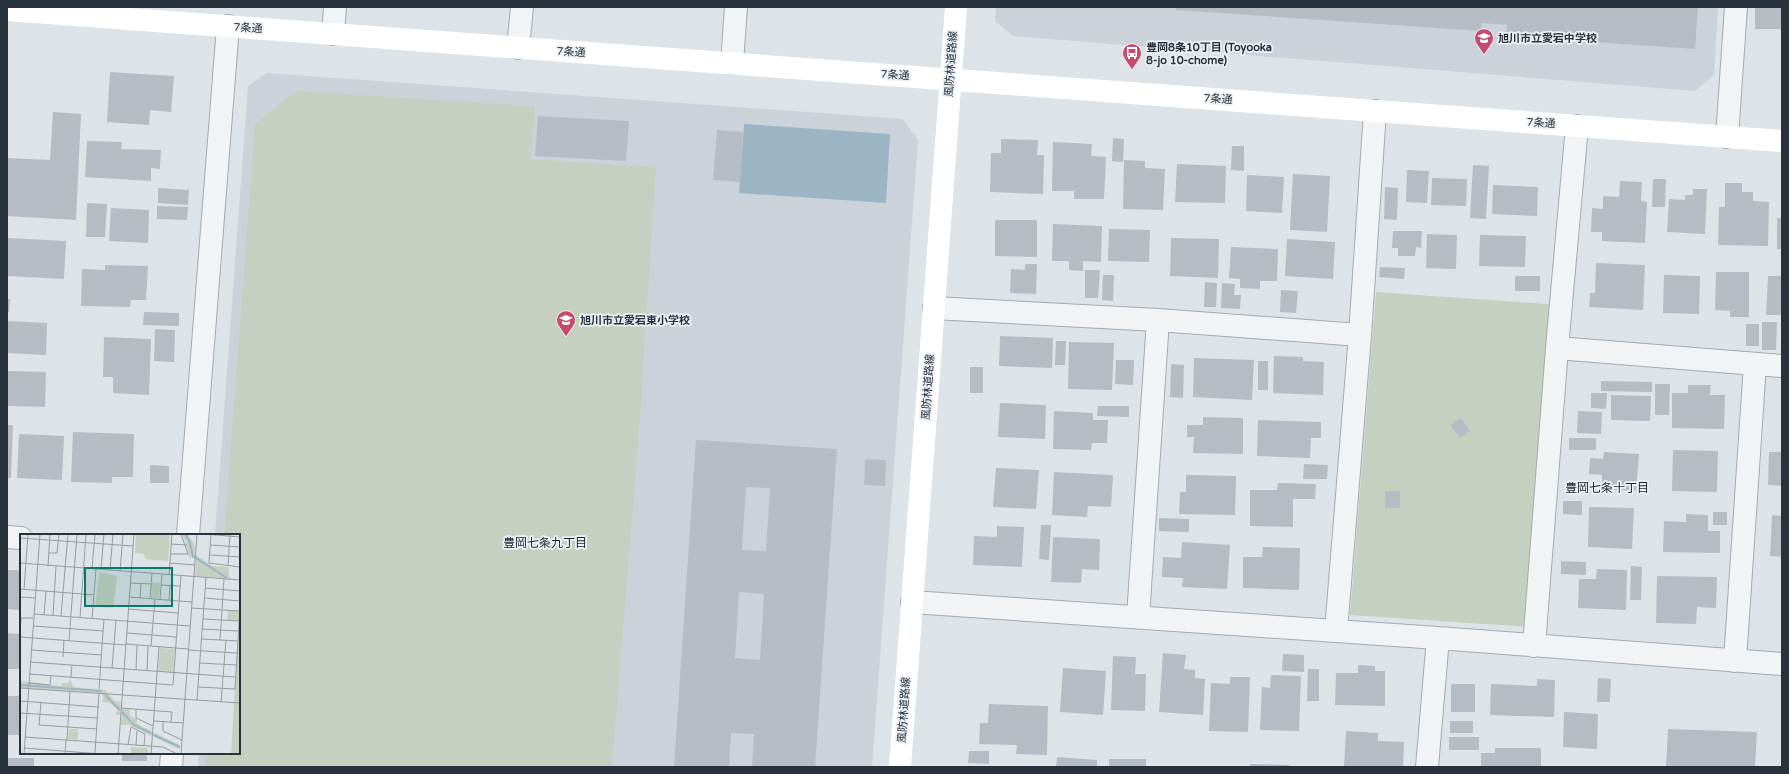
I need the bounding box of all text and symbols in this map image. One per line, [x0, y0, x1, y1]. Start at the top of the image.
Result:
street label: 7条通 [233, 21, 263, 35]
school or university icon: 旭川市立愛宕中学校 [1473, 27, 1495, 55]
street label: 風防林道路線 [942, 31, 960, 97]
place label: 旭川市立愛宕中学校 [1498, 32, 1597, 45]
place label: 豊岡8条10丁目 (Toyooka 8-jo 10-chome) [1146, 41, 1272, 68]
bus stop icon: 豊岡8条10丁目 (Toyooka 8-jo 10-chome) [1121, 42, 1143, 70]
street label: 7条通 [556, 45, 586, 59]
street label: 7条通 [880, 68, 910, 82]
street label: 7条通 [1203, 92, 1233, 106]
street label: 7条通 [1526, 116, 1556, 130]
school or university icon: 旭川市立愛宕東小学校 [555, 309, 577, 337]
place label: 旭川市立愛宕東小学校 [580, 314, 690, 327]
street label: 風防林道路線 [919, 354, 937, 420]
district label: 豊岡七条十丁目 [1565, 481, 1649, 495]
inset map [20, 534, 240, 754]
district label: 豊岡七条九丁目 [503, 536, 587, 550]
street label: 風防林道路線 [895, 677, 913, 743]

